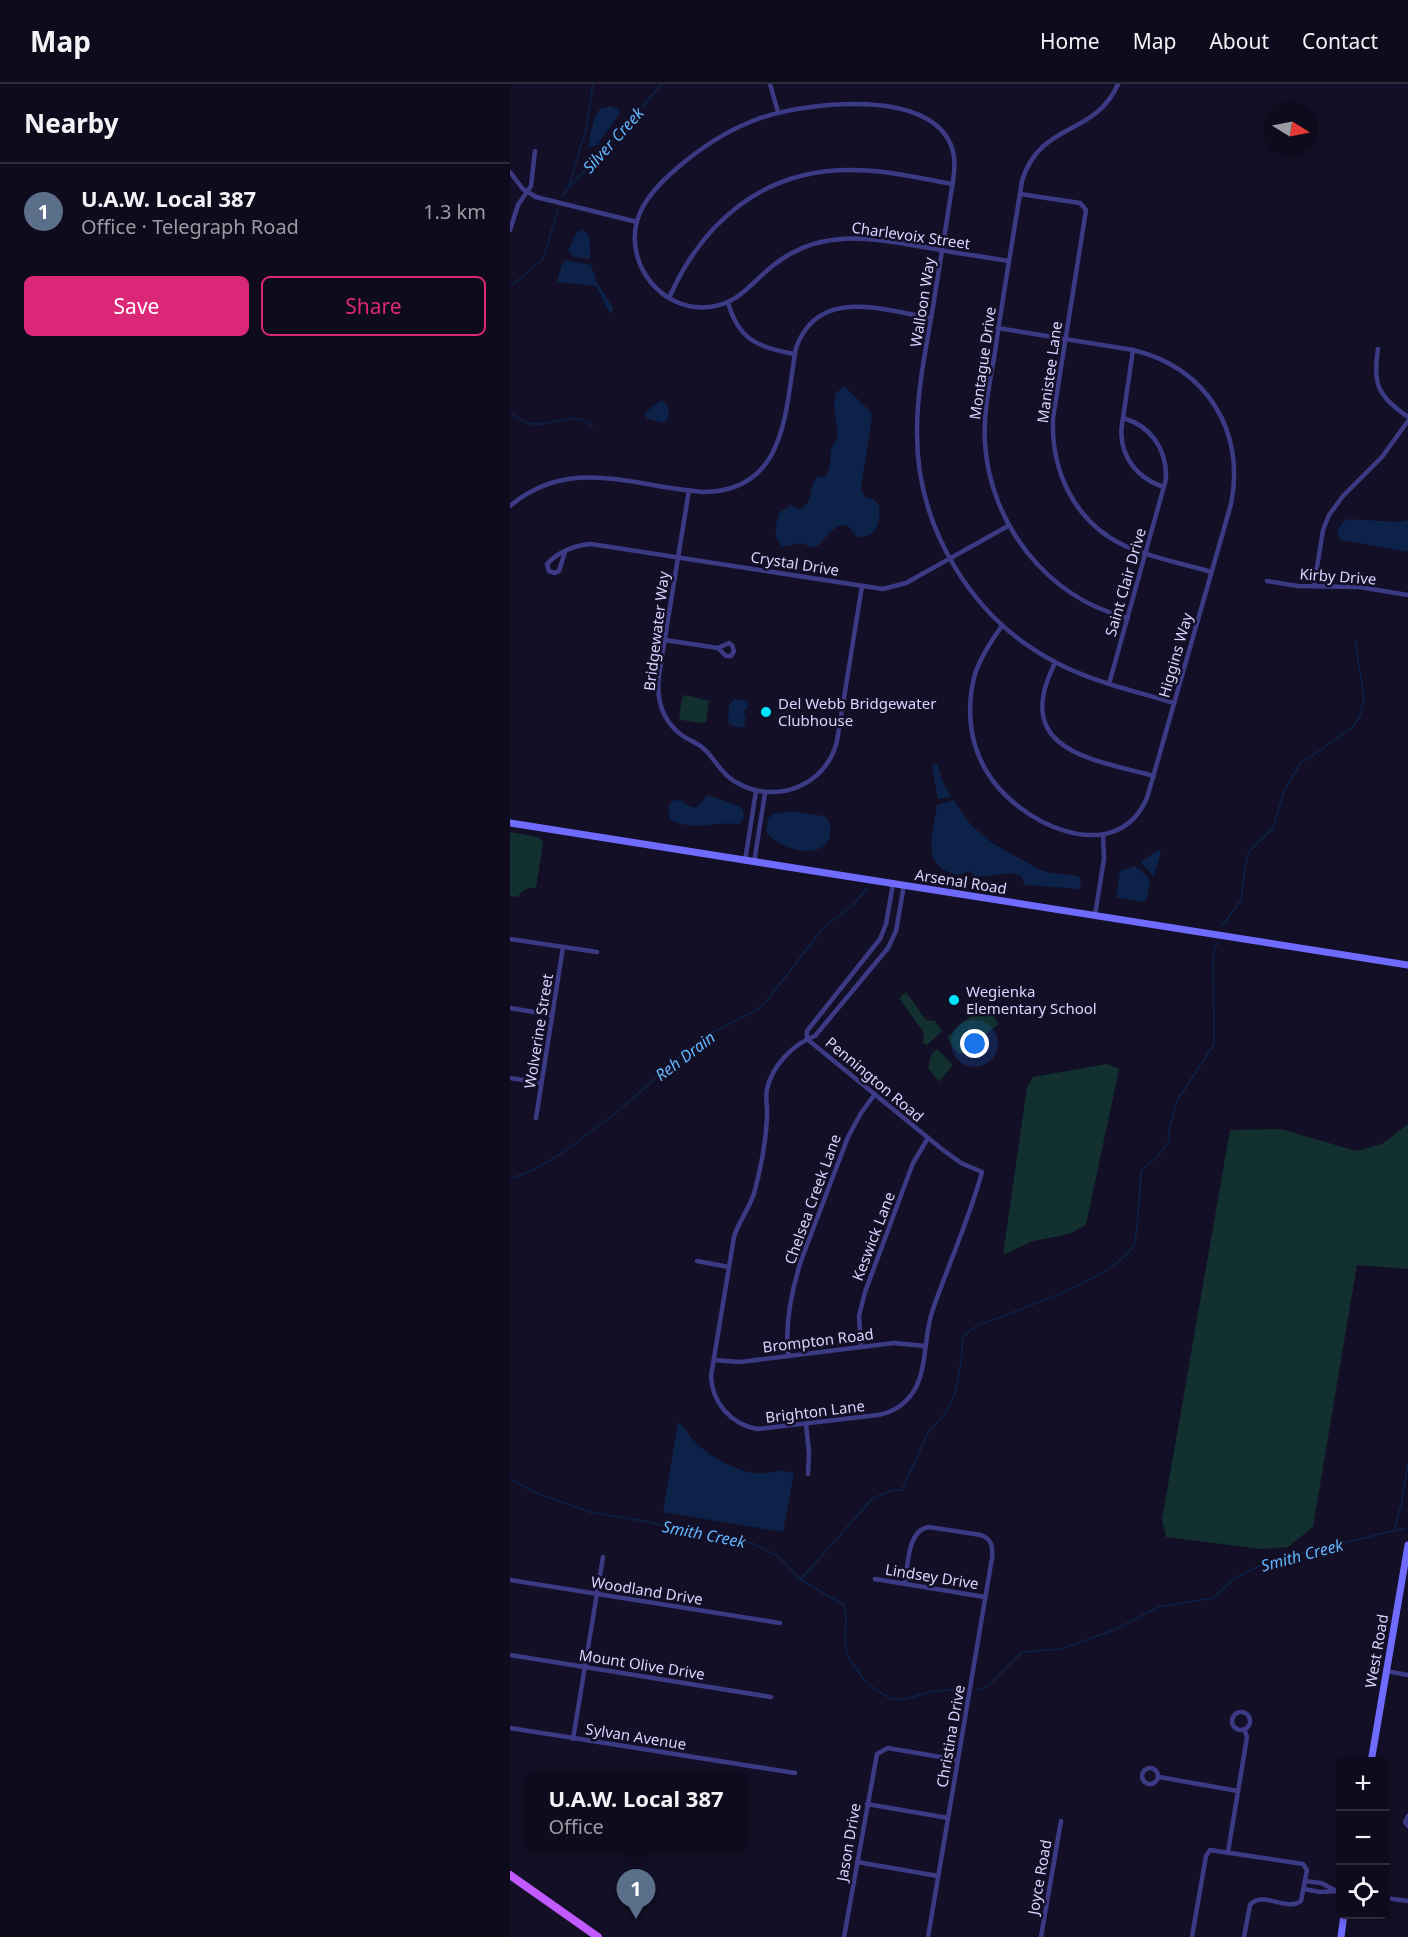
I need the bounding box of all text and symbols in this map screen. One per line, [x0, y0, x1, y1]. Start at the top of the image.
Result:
text: Map [30, 22, 91, 60]
text: Home [1040, 27, 1100, 55]
text: Map [1133, 27, 1176, 55]
text: About [1209, 27, 1269, 55]
text: Contact [1302, 27, 1378, 55]
water label: Silver Creek [578, 102, 649, 178]
north arrow [1264, 102, 1318, 156]
text: Nearby [24, 105, 119, 141]
text: U.A.W. Local 387 [81, 183, 256, 213]
text: 1 [38, 198, 49, 225]
text: 1.3 km [423, 198, 486, 225]
text: Office · Telegraph Road [81, 213, 299, 240]
street label: Charlevoix Street [850, 217, 972, 253]
street label: Walloon Way [905, 255, 939, 348]
button: Save [24, 276, 249, 336]
button: Share [261, 276, 486, 336]
street label: Montague Drive [964, 305, 1000, 421]
street label: Manistee Lane [1032, 320, 1066, 424]
street label: Saint Clair Drive [1100, 525, 1150, 639]
street label: Crystal Drive [749, 546, 841, 580]
street label: Kirby Drive [1299, 563, 1377, 589]
street label: Bridgewater Way [639, 570, 673, 692]
street label: Higgins Way [1153, 610, 1197, 700]
place label: Del Webb Bridgewater Clubhouse [778, 693, 936, 730]
marker: Del Webb Bridgewater Clubhouse [759, 705, 773, 719]
street label: Arsenal Road [914, 864, 1008, 898]
street label: Wolverine Street [519, 971, 557, 1090]
place label: Wegienka Elementary School [966, 981, 1097, 1018]
marker: Wegienka Elementary School [947, 993, 961, 1007]
water label: Reh Drain [651, 1026, 719, 1086]
your location [960, 1029, 989, 1058]
street label: Pennington Road [822, 1032, 928, 1126]
street label: Chelsea Creek Lane [779, 1131, 845, 1267]
street label: Keswick Lane [847, 1189, 899, 1283]
street label: Brompton Road [761, 1323, 875, 1357]
street label: Brighton Lane [764, 1395, 866, 1427]
water label: Smith Creek [661, 1515, 749, 1553]
water label: Smith Creek [1258, 1533, 1347, 1577]
street label: Lindsey Drive [884, 1559, 980, 1593]
street label: Woodland Drive [590, 1571, 704, 1609]
street label: West Road [1360, 1613, 1392, 1689]
street label: Mount Olive Drive [578, 1644, 706, 1684]
street label: Christina Drive [931, 1683, 969, 1789]
street label: Sylvan Avenue [584, 1718, 688, 1754]
map controls [1336, 1757, 1390, 1919]
button: + [1336, 1757, 1390, 1811]
popup [525, 1772, 747, 1850]
text: U.A.W. Local 387 [548, 1783, 724, 1813]
street label: Jason Drive [831, 1801, 865, 1885]
button: − [1336, 1811, 1390, 1865]
text: Office [548, 1813, 604, 1840]
street label: Joyce Road [1022, 1838, 1055, 1918]
button: locate [1336, 1865, 1390, 1919]
pin: 1 [616, 1870, 656, 1919]

